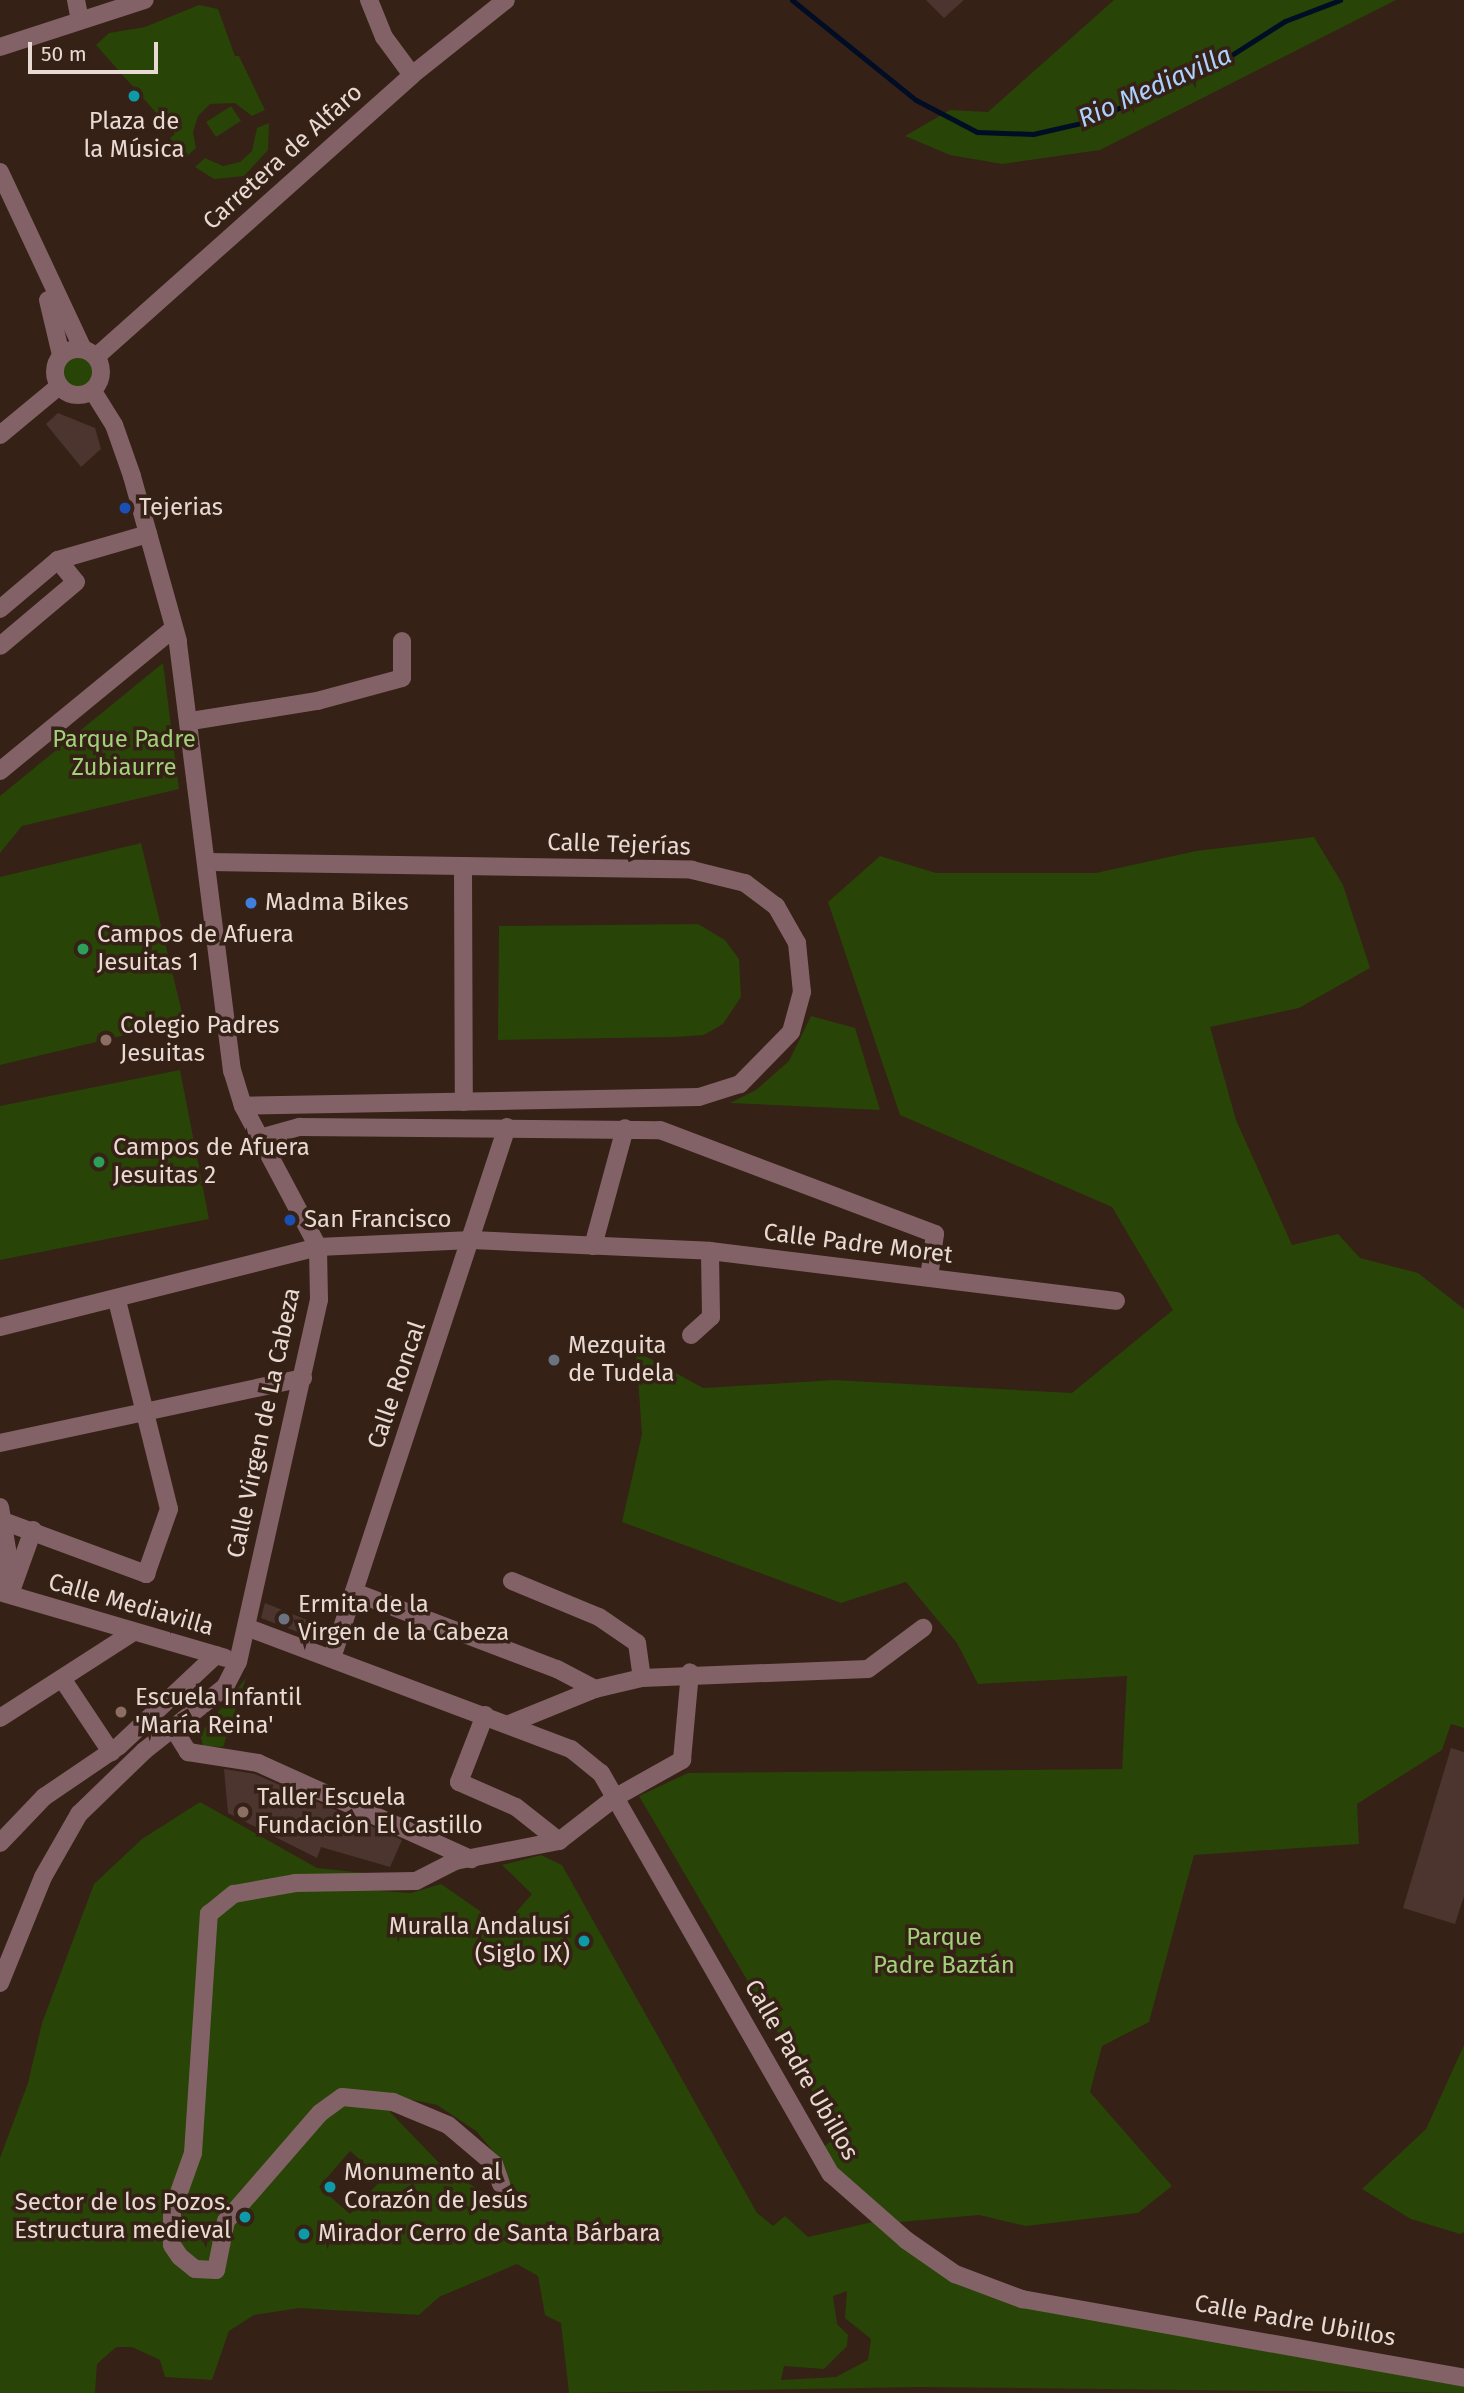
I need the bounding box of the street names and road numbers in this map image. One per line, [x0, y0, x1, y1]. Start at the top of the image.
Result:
street label: Carretera de Alfaro [198, 78, 368, 236]
street label: Calle Tejerías [547, 828, 691, 862]
street label: Calle Padre Moret [762, 1218, 954, 1270]
street label: Calle Virgen de La Cabeza [221, 1285, 307, 1561]
street label: Calle Roncal [362, 1318, 432, 1452]
street label: Calle Mediavilla [45, 1568, 217, 1642]
street label: Calle Padre Ubillos [738, 1975, 864, 2165]
street label: Calle Padre Ubillos [1192, 2289, 1398, 2353]

